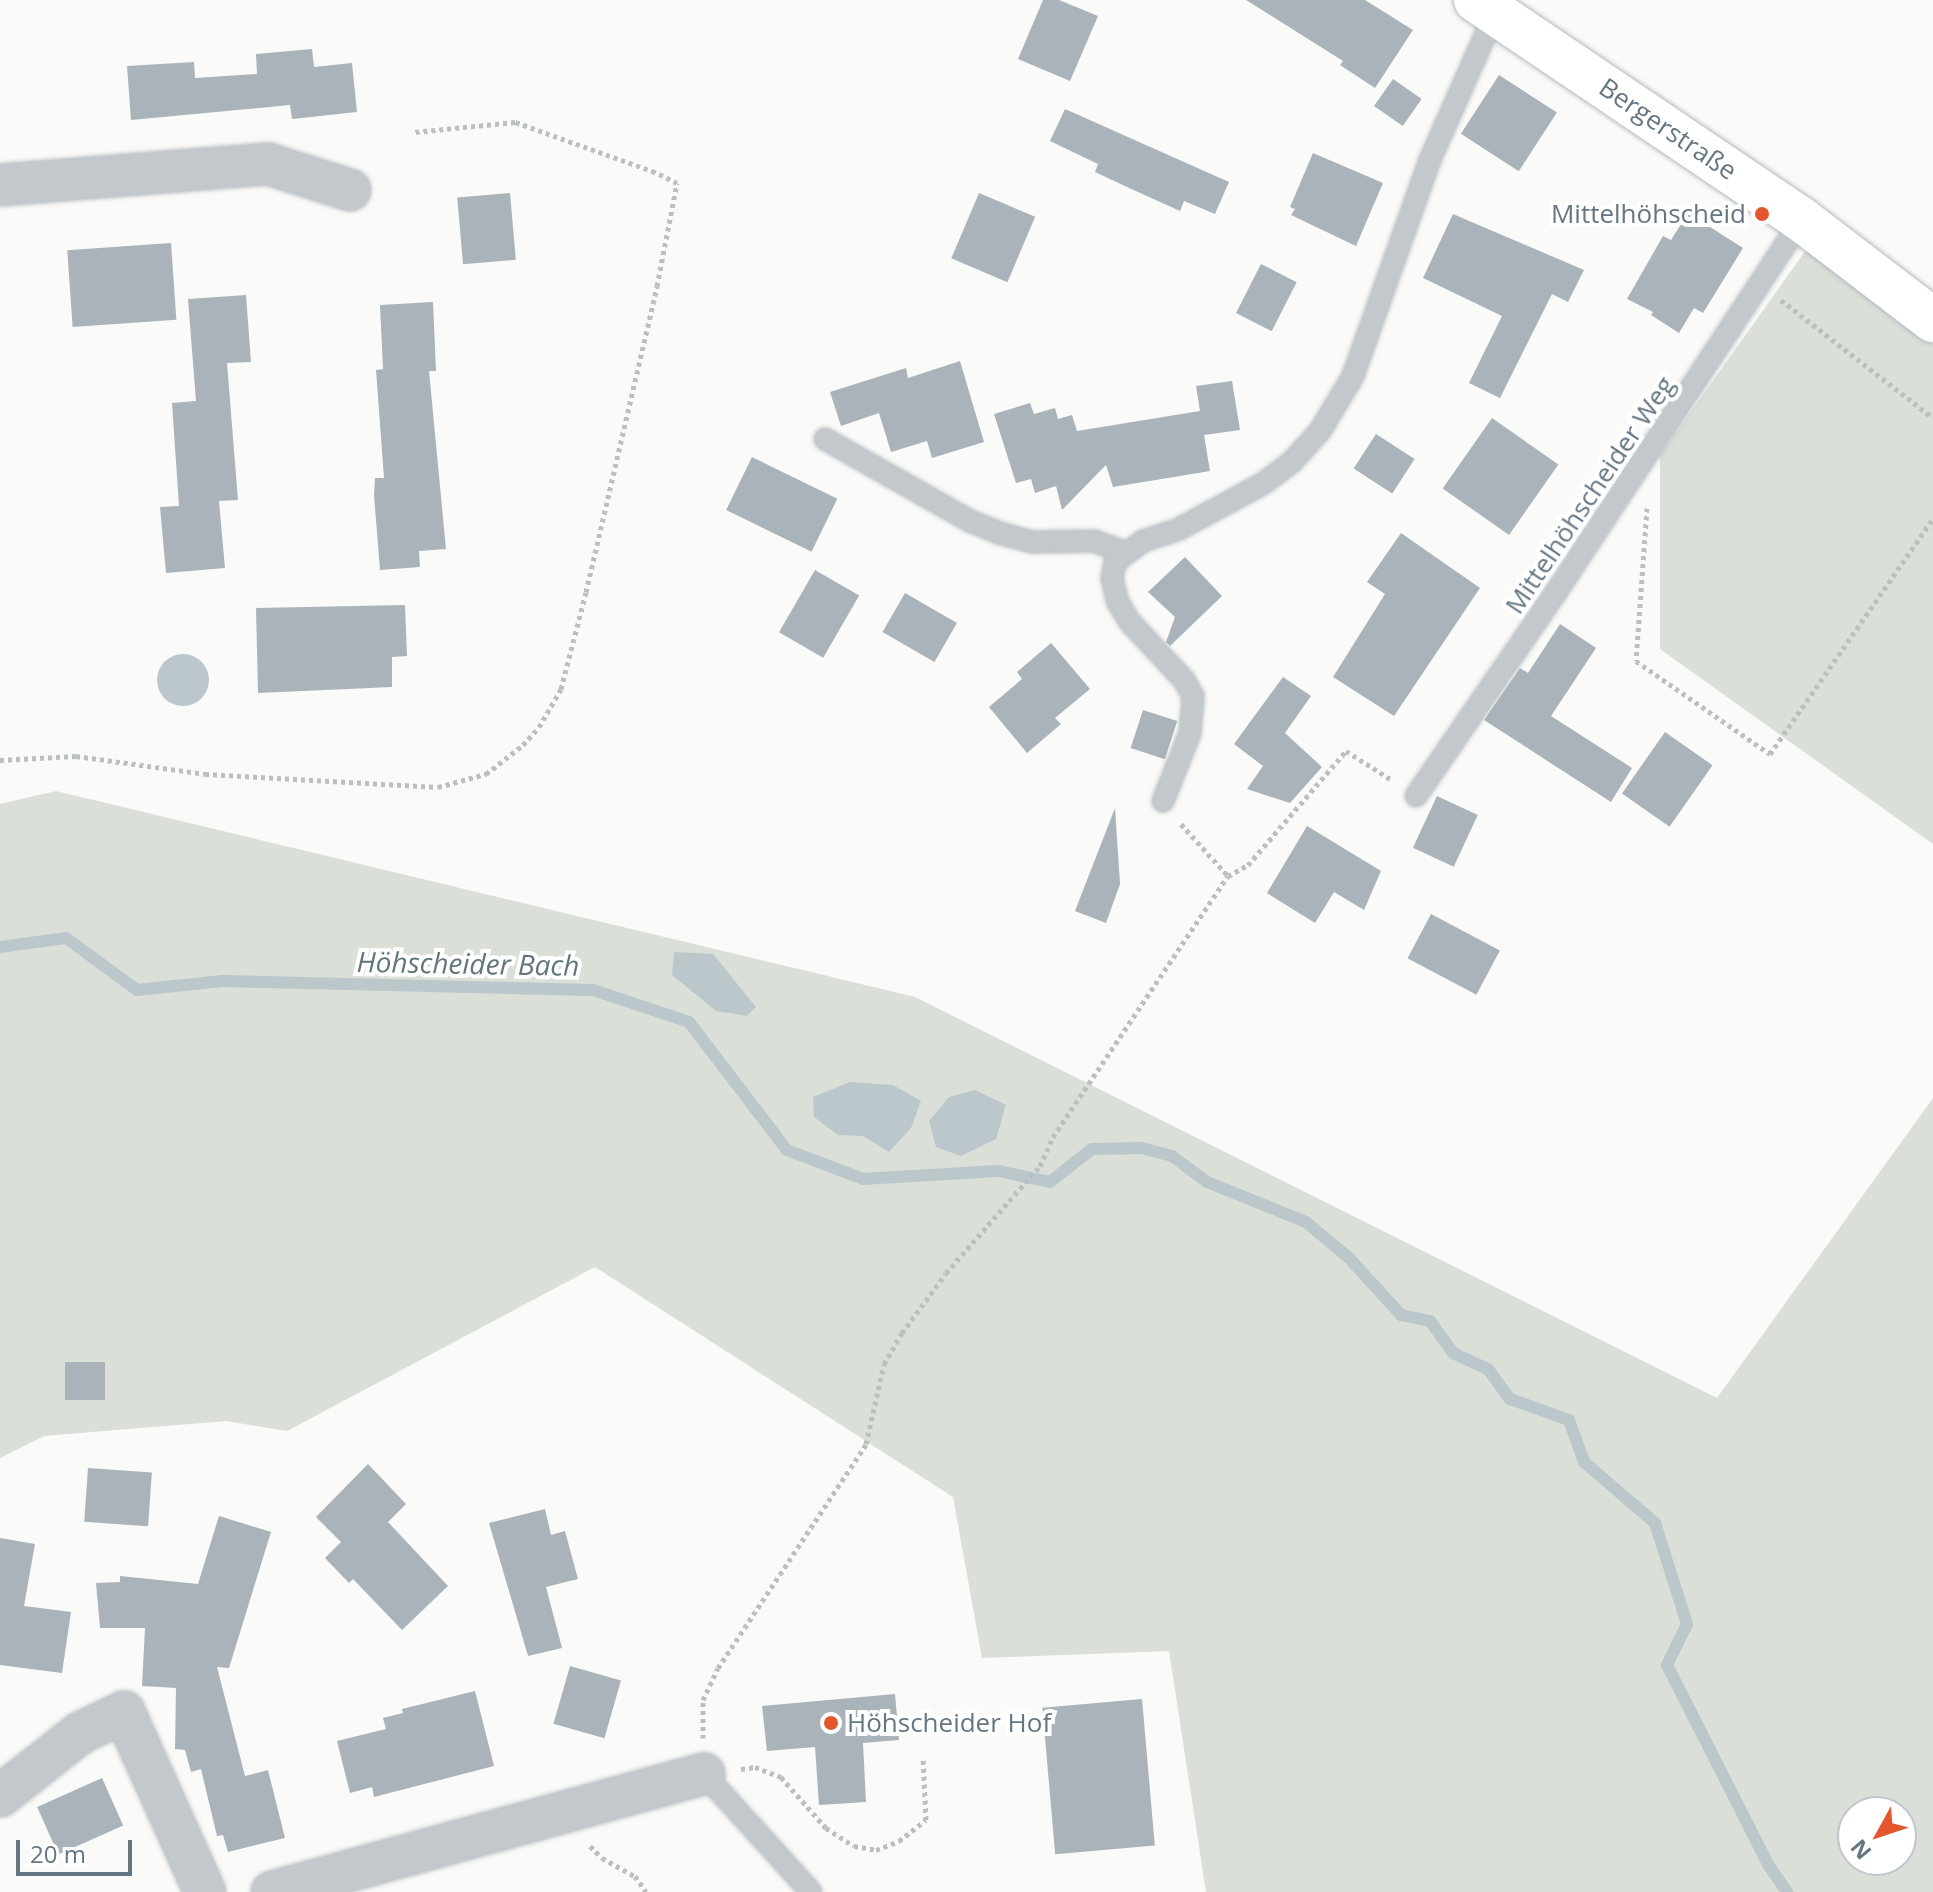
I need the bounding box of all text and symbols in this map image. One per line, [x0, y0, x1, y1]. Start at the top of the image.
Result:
street label: Bergerstraße [1593, 72, 1743, 186]
place label: Mittelhöhscheid [1551, 198, 1746, 230]
marker: Mittelhöhscheid [1753, 205, 1771, 223]
street label: Mittelhöhscheider Weg [1499, 370, 1681, 620]
water label: Höhscheider Bach [356, 944, 580, 982]
place label: Höhscheider Hof [847, 1707, 1051, 1739]
marker: Höhscheider Hof [822, 1714, 840, 1732]
north arrow [1837, 1796, 1917, 1876]
scale bar [20, 1824, 136, 1874]
text: N [1843, 1834, 1877, 1867]
text: 20 m [30, 1837, 86, 1870]

